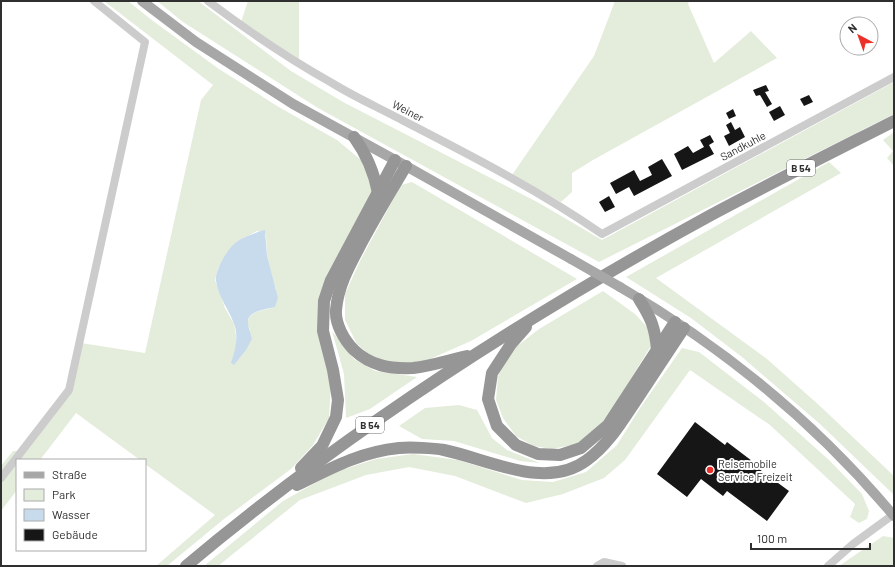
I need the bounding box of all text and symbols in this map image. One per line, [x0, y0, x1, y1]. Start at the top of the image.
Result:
north arrow [839, 16, 879, 56]
text: N [845, 21, 859, 35]
street label: Weiner [390, 97, 426, 124]
street label: Sandkuhle [718, 128, 768, 163]
road number: B 54 [787, 160, 815, 176]
road number: B 54 [356, 417, 384, 433]
place label: Reisemobile Service Freizeit [718, 457, 793, 483]
legend [16, 459, 146, 551]
marker: Reisemobile Service Freizeit [705, 465, 715, 475]
text: Straße [52, 467, 87, 481]
text: Park [52, 487, 76, 501]
text: Wasser [52, 507, 91, 521]
scale bar [751, 525, 870, 551]
text: Gebäude [52, 527, 98, 541]
text: 100 m [757, 531, 787, 545]

